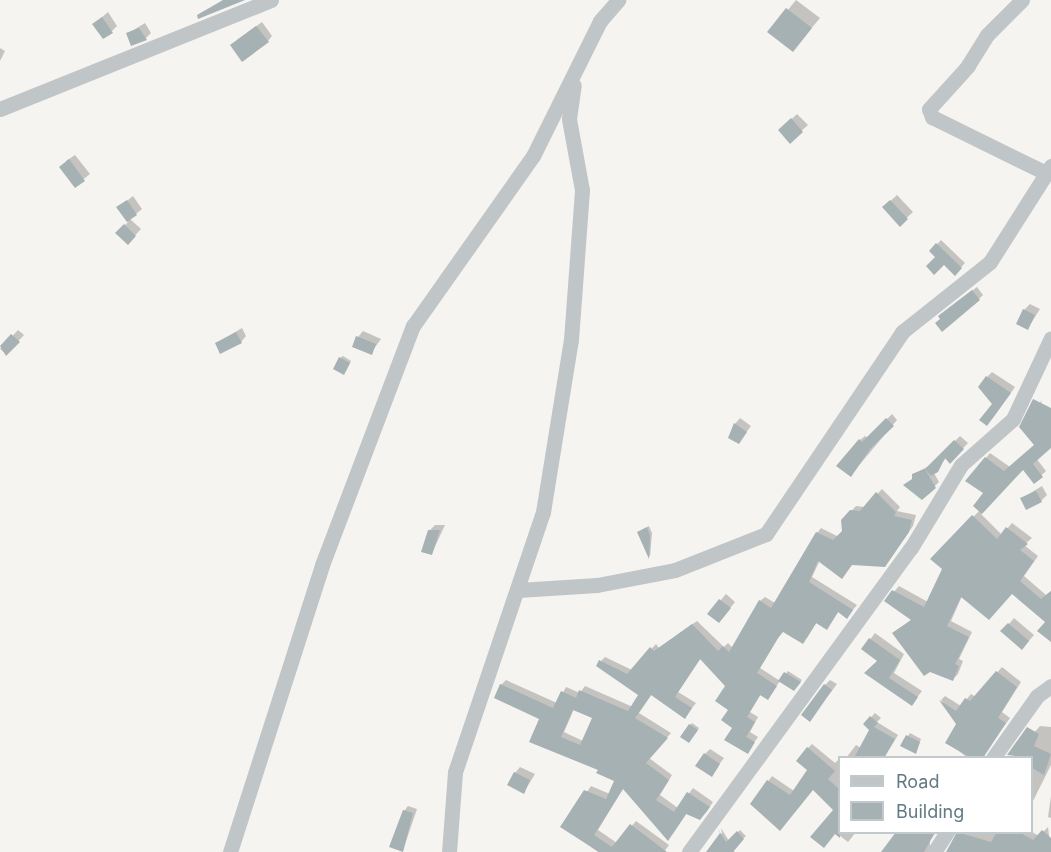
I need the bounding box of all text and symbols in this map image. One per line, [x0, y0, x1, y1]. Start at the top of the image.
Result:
legend [838, 756, 1033, 834]
text: Road [896, 771, 939, 792]
text: Building [896, 801, 964, 822]

